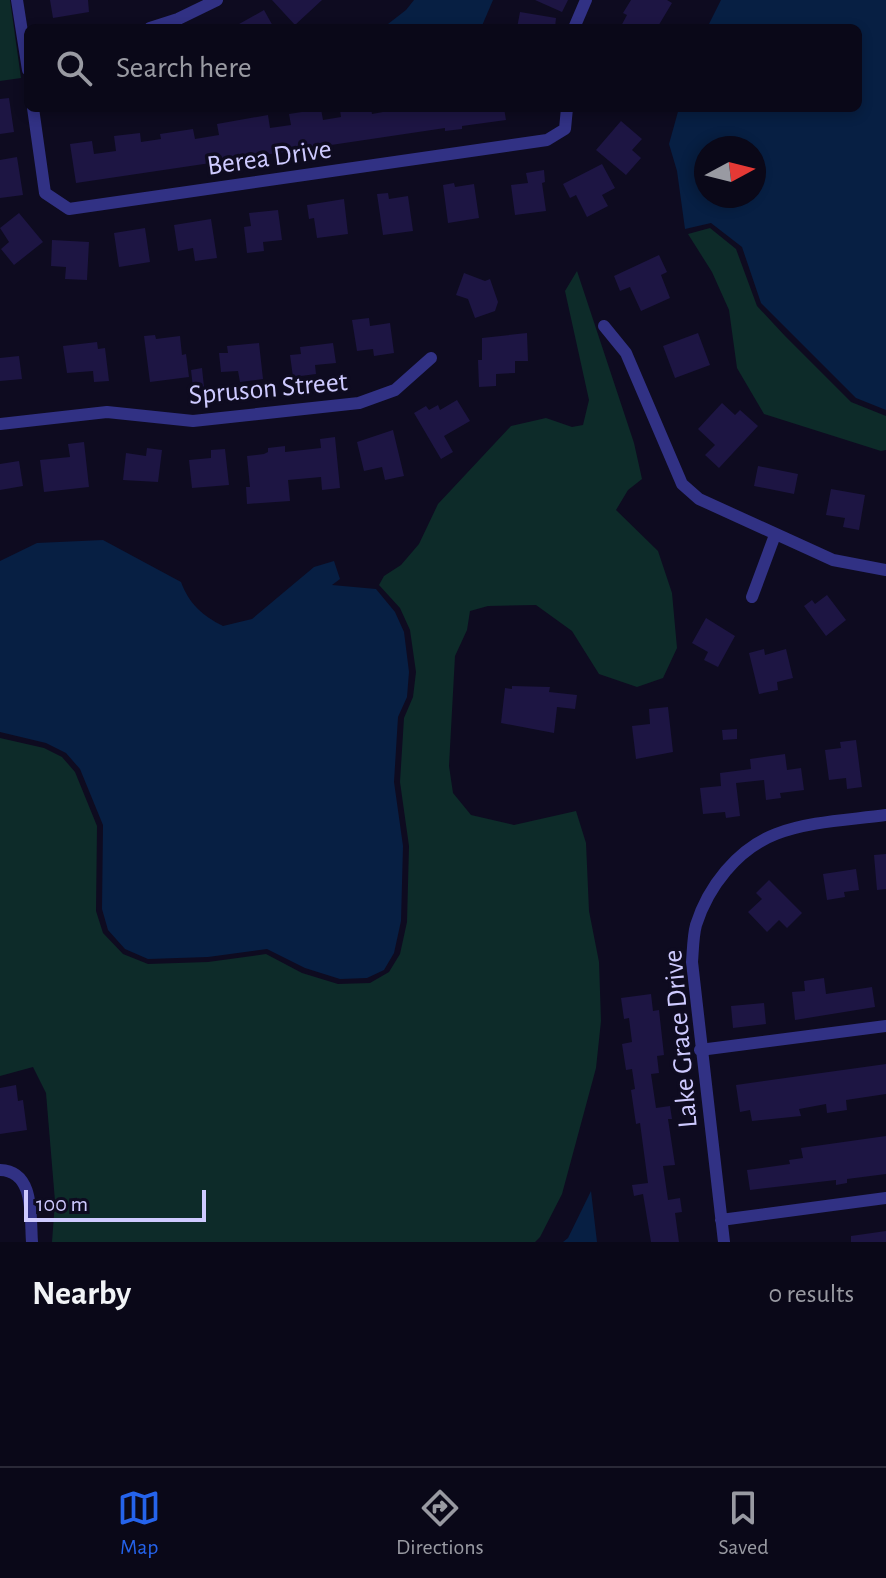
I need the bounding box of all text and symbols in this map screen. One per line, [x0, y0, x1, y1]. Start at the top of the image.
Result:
search box [24, 24, 862, 112]
icon: search [52, 46, 96, 90]
text: Search here [116, 53, 252, 83]
street label: Berea Drive [205, 135, 333, 181]
north arrow [694, 136, 766, 208]
street label: Spruson Street [188, 368, 349, 410]
street label: Lake Grace Drive [659, 948, 703, 1129]
scale bar [24, 1186, 206, 1222]
text: 100 m [36, 1193, 88, 1215]
text: Nearby [32, 1277, 131, 1311]
text: 0 results [768, 1281, 854, 1307]
tab: Map [117, 1486, 161, 1560]
tab: Directions [396, 1486, 484, 1560]
tab: Saved [718, 1486, 769, 1560]

